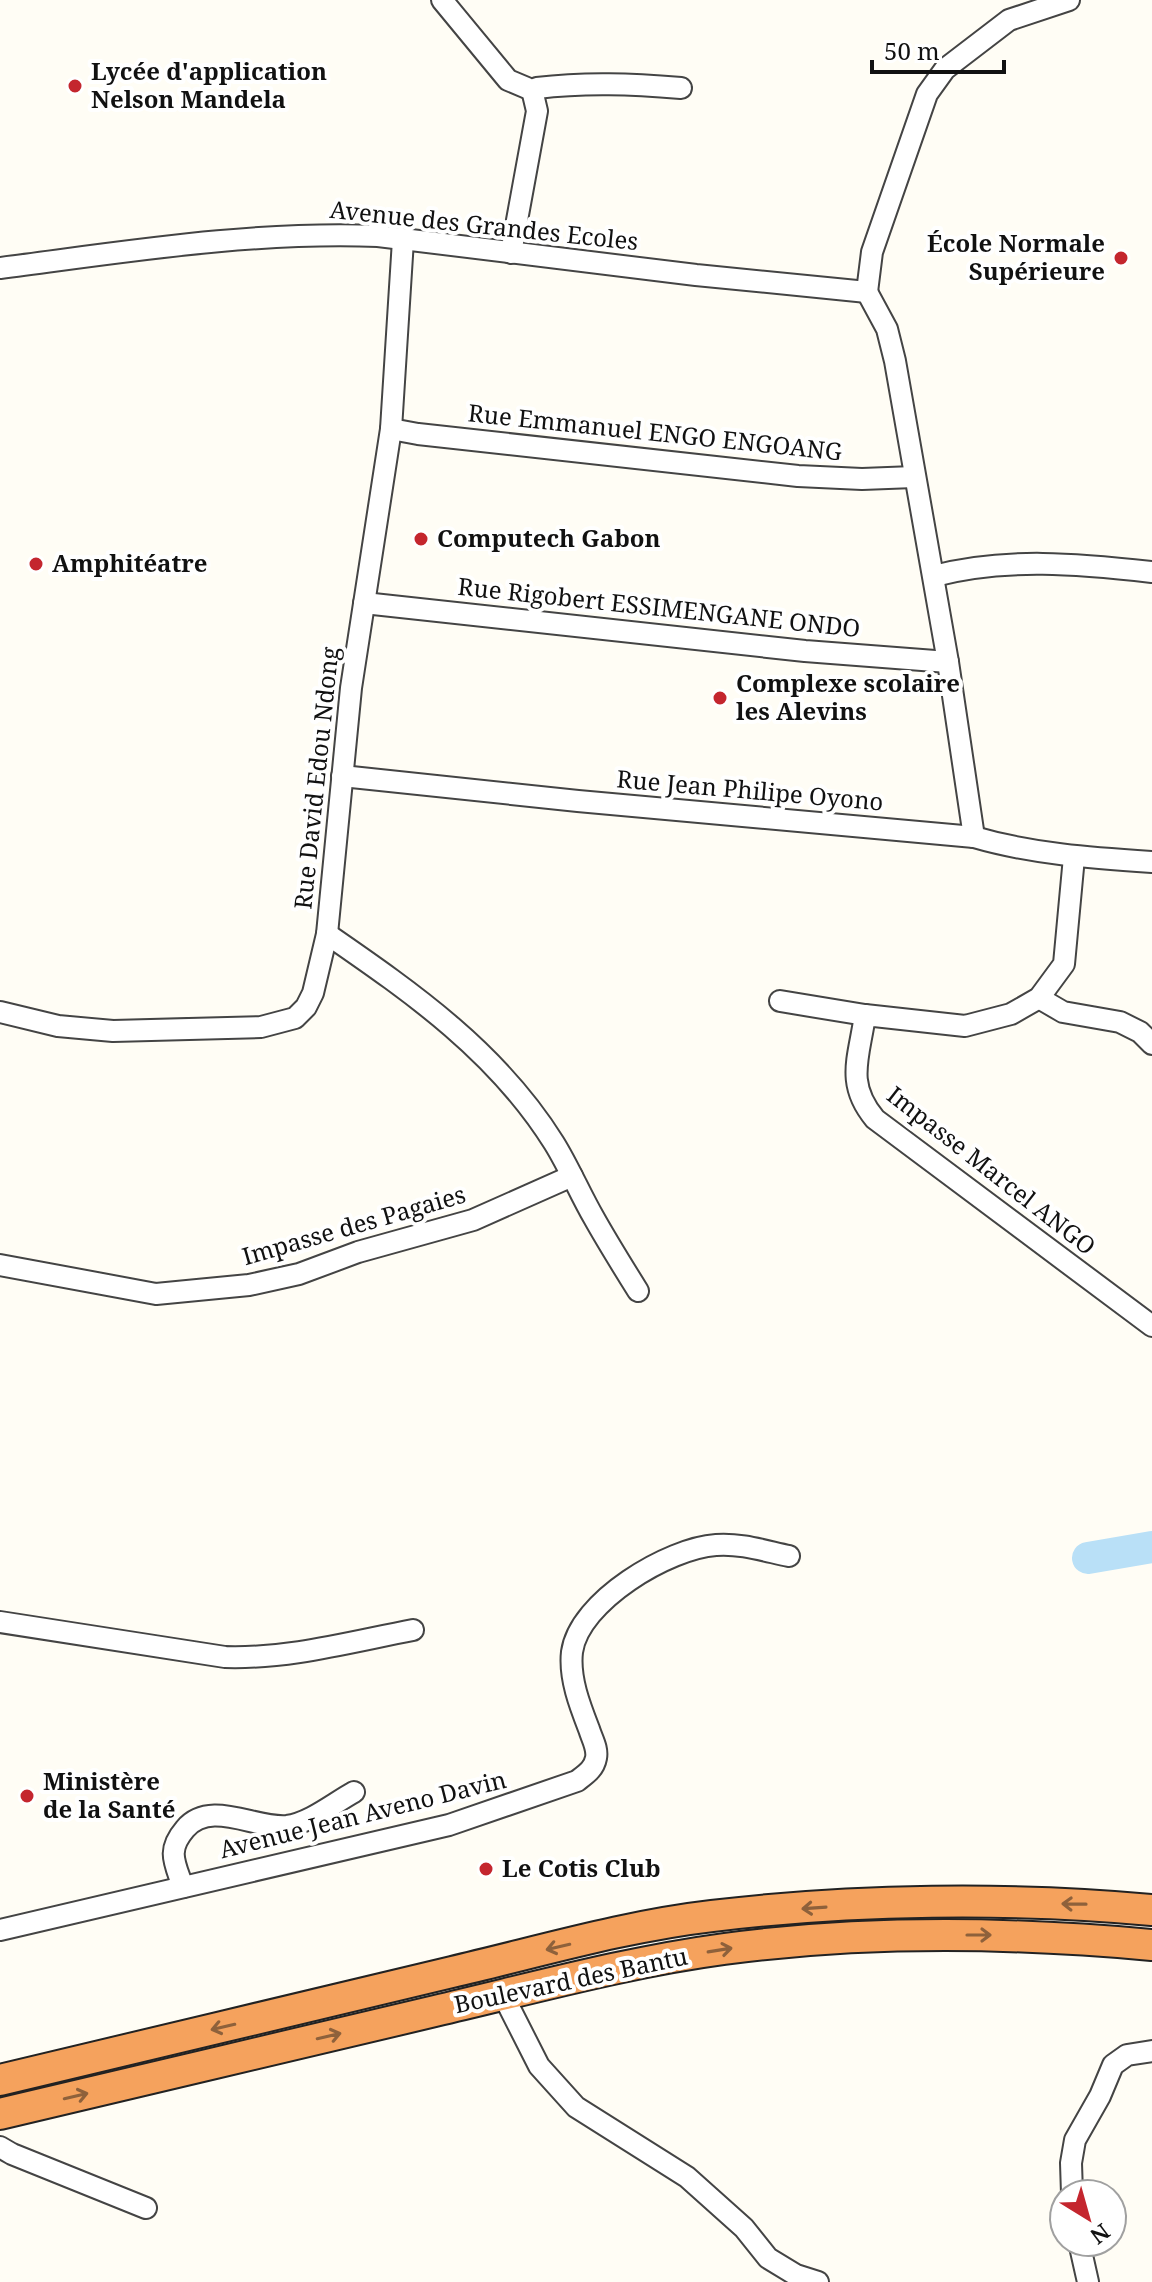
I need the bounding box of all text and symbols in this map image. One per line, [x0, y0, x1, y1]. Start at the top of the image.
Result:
scale bar [872, 24, 1004, 74]
text: 50 m [884, 34, 940, 67]
place label: Lycée d'application Nelson Mandela [91, 54, 327, 115]
marker: Lycée d'application Nelson Mandela [66, 77, 84, 95]
street label: Avenue des Grandes Ecoles [328, 192, 640, 257]
place label: École Normale Supérieure [927, 226, 1105, 287]
marker: École Normale Supérieure [1112, 249, 1130, 267]
street label: Rue Emmanuel ENGO ENGOANG [467, 395, 844, 468]
place label: Computech Gabon [437, 521, 661, 554]
marker: Computech Gabon [412, 530, 430, 548]
place label: Amphitéatre [52, 546, 208, 579]
marker: Amphitéatre [27, 555, 45, 573]
street label: Rue Rigobert ESSIMENGANE ONDO [456, 569, 862, 644]
street label: Rue David Edou Ndong [285, 645, 346, 911]
place label: Complexe scolaire les Alevins [736, 666, 960, 727]
marker: Complexe scolaire les Alevins [711, 689, 729, 707]
street label: Rue Jean Philipe Oyono [615, 761, 885, 818]
street label: Impasse Marcel ANGO [881, 1078, 1103, 1262]
street label: Impasse des Pagaies [238, 1177, 469, 1272]
street label: Avenue Jean Aveno Davin [216, 1762, 509, 1865]
place label: Ministère de la Santé [43, 1764, 175, 1825]
marker: Ministère de la Santé [18, 1787, 36, 1805]
place label: Le Cotis Club [502, 1851, 661, 1884]
marker: Le Cotis Club [477, 1860, 495, 1878]
one-way arrow [1061, 1896, 1088, 1912]
one-way arrow [801, 1901, 828, 1916]
one-way arrow [965, 1927, 992, 1943]
street label: Boulevard des Bantu [451, 1939, 690, 2020]
one-way arrow [546, 1941, 571, 1956]
one-way arrow [706, 1942, 732, 1957]
one-way arrow [211, 2020, 237, 2035]
one-way arrow [316, 2028, 341, 2043]
one-way arrow [63, 2088, 88, 2103]
north arrow [1048, 2178, 1128, 2258]
text: N [1085, 2218, 1117, 2252]

